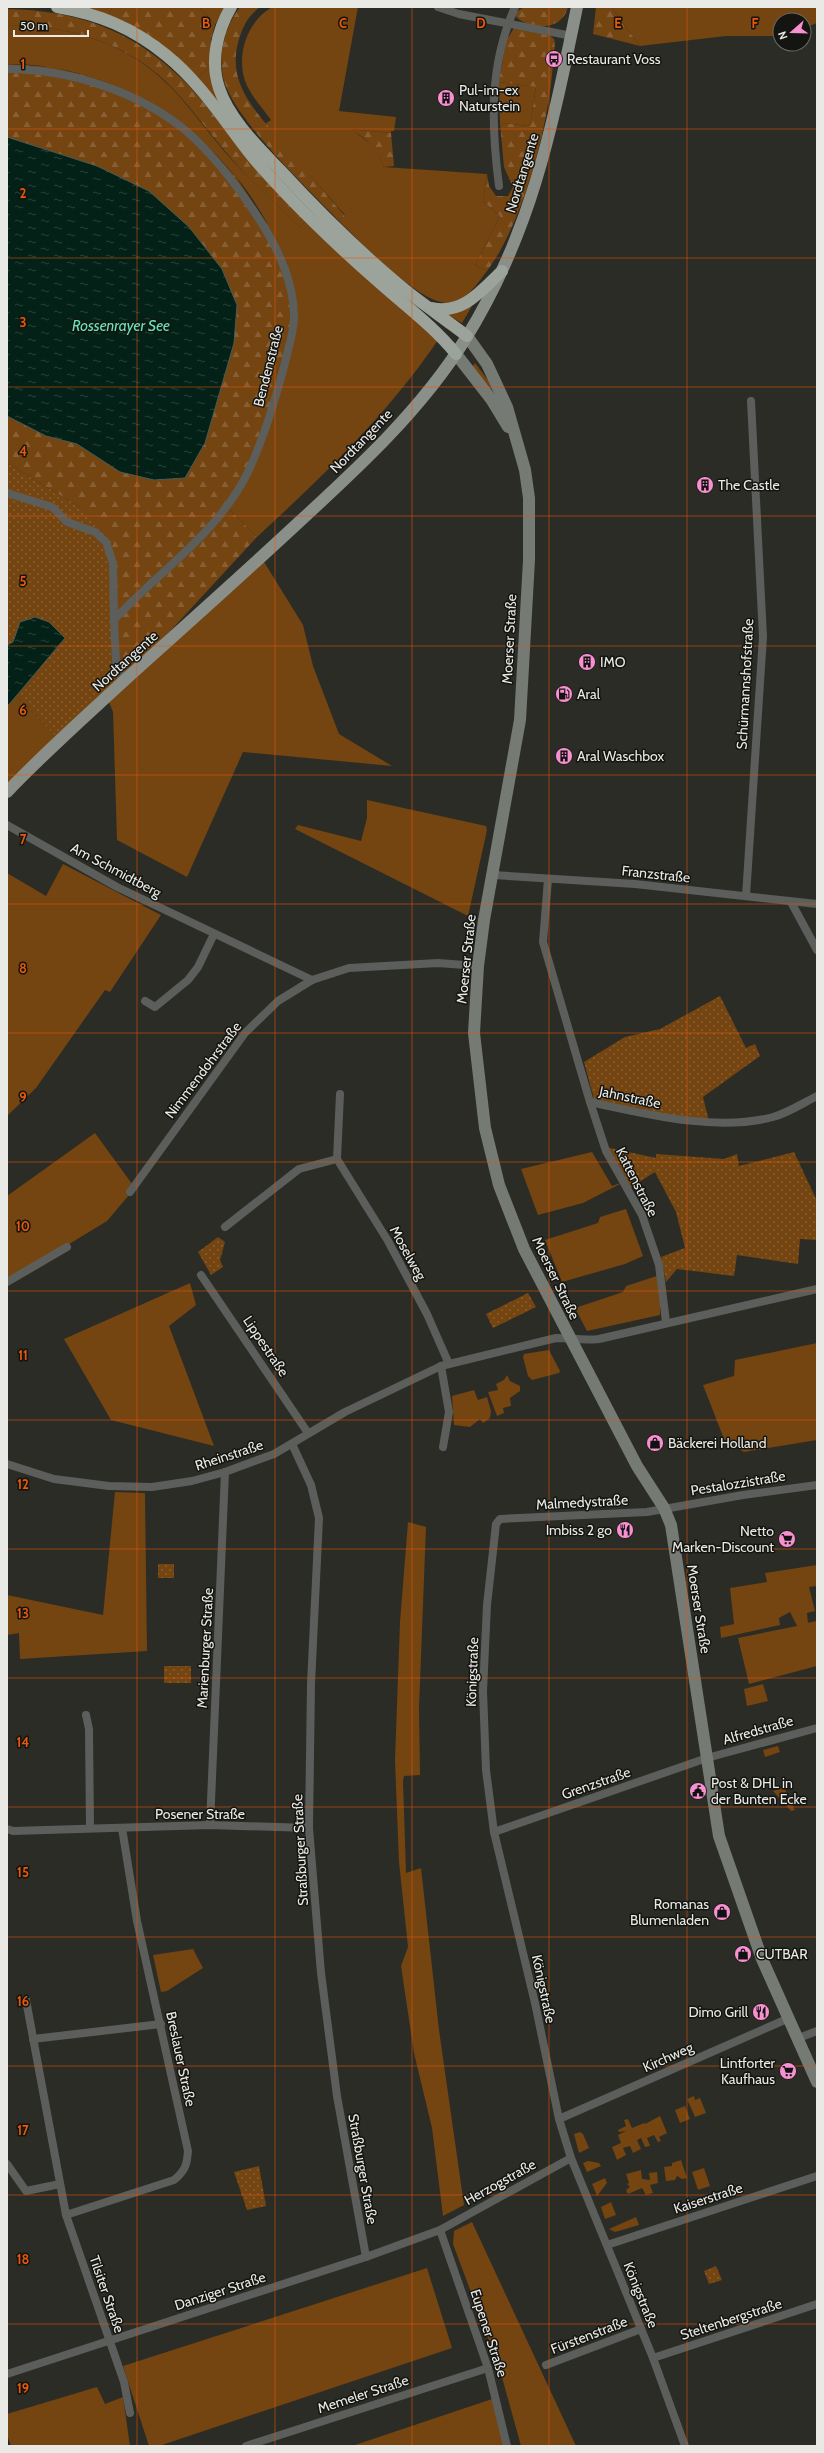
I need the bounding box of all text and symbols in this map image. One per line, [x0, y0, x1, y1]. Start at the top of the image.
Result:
scale bar [14, 12, 88, 38]
north arrow [772, 12, 812, 52]
text: B [202, 15, 210, 31]
text: C [339, 15, 347, 31]
text: D [476, 15, 486, 31]
text: E [614, 15, 622, 31]
text: F [752, 15, 759, 31]
text: 50 m [20, 18, 48, 33]
text: N [775, 29, 791, 41]
bus stop icon: Restaurant Voss [544, 49, 564, 69]
place label: Restaurant Voss [567, 50, 661, 68]
text: 1 [21, 56, 25, 72]
place label: Pul-im-ex Naturstein [459, 81, 520, 115]
building icon: Pul-im-ex Naturstein [436, 88, 456, 108]
street label: Nordtangente [501, 131, 543, 215]
text: 2 [20, 185, 27, 201]
text: 3 [19, 314, 27, 330]
water label: Rossenrayer See [72, 317, 170, 335]
street label: Bendenstraße [249, 324, 287, 408]
street label: Nordtangente [326, 405, 396, 477]
text: 4 [19, 443, 27, 459]
building icon: The Castle [695, 475, 715, 495]
place label: The Castle [718, 476, 780, 494]
text: 5 [20, 573, 27, 589]
street label: Moerser Straße [498, 594, 520, 684]
street label: Schürmannshofstraße [733, 618, 757, 750]
street label: Nordtangente [88, 627, 162, 695]
building icon: IMO [577, 652, 597, 672]
place label: IMO [600, 653, 626, 671]
fuel station icon: Aral [554, 684, 574, 704]
place label: Aral [577, 685, 601, 703]
text: 6 [19, 702, 27, 718]
building icon: Aral Waschbox [554, 746, 574, 766]
place label: Aral Waschbox [577, 747, 664, 765]
text: 7 [20, 831, 27, 847]
street label: Am Schmidtberg [68, 839, 165, 902]
street label: Franzstraße [621, 861, 691, 887]
street label: Moerser Straße [452, 913, 480, 1005]
text: 8 [19, 960, 27, 976]
street label: Nimmendohrstraße [161, 1018, 245, 1122]
street label: Jahnstraße [597, 1082, 662, 1112]
text: 9 [19, 1089, 27, 1105]
street label: Kattenstraße [612, 1144, 662, 1220]
text: 10 [16, 1218, 30, 1234]
street label: Moselweg [386, 1223, 431, 1284]
street label: Moerser Straße [528, 1234, 584, 1322]
street label: Lippestraße [239, 1312, 293, 1380]
text: 11 [18, 1347, 28, 1363]
shop icon: Bäckerei Holland [645, 1433, 665, 1453]
place label: Bäckerei Holland [668, 1434, 766, 1452]
street label: Rheinstraße [193, 1436, 265, 1474]
street label: Pestalozzistraße [689, 1467, 787, 1499]
text: 12 [17, 1476, 29, 1492]
street label: Malmedystraße [535, 1491, 629, 1513]
restaurant icon: Imbiss 2 go [615, 1520, 635, 1540]
place label: Imbiss 2 go [546, 1521, 612, 1539]
place label: Netto Marken-Discount [672, 1522, 774, 1556]
supermarket icon: Netto Marken-Discount [777, 1529, 797, 1549]
street label: Moerser Straße [683, 1563, 715, 1655]
street label: Marienburger Straße [193, 1587, 217, 1709]
text: 13 [17, 1605, 29, 1621]
street label: Königstraße [462, 1637, 482, 1707]
street label: Alfredstraße [721, 1711, 795, 1749]
text: 14 [17, 1734, 29, 1750]
street label: Grenzstraße [559, 1763, 633, 1803]
place label: Post & DHL in der Bunten Ecke [711, 1774, 807, 1808]
public building icon: Post & DHL in der Bunten Ecke [688, 1781, 708, 1801]
street label: Straßburger Straße [288, 1794, 312, 1906]
street label: Posener Straße [155, 1805, 245, 1823]
text: 15 [17, 1864, 29, 1880]
place label: Romanas Blumenladen [630, 1895, 709, 1929]
shop icon: Romanas Blumenladen [712, 1902, 732, 1922]
shop icon: CUTBAR [733, 1944, 753, 1964]
place label: CUTBAR [756, 1945, 808, 1963]
street label: Königstraße [528, 1953, 560, 2025]
text: 16 [17, 1993, 29, 2009]
restaurant icon: Dimo Grill [751, 2002, 771, 2022]
place label: Dimo Grill [689, 2003, 749, 2021]
street label: Breslauer Straße [162, 2010, 200, 2108]
street label: Kirchweg [640, 2037, 697, 2076]
place label: Lintforter Kaufhaus [720, 2054, 776, 2088]
supermarket icon: Lintforter Kaufhaus [778, 2061, 798, 2081]
street label: Straßburger Straße [344, 2112, 382, 2226]
text: 17 [17, 2122, 29, 2138]
street label: Herzogstraße [461, 2155, 539, 2209]
street label: Kaiserstraße [671, 2178, 745, 2218]
text: 18 [17, 2251, 29, 2267]
street label: Tilsiter Straße [85, 2253, 129, 2335]
street label: Königstraße [620, 2259, 662, 2331]
street label: Danziger Straße [172, 2268, 268, 2314]
street label: Eupener Straße [466, 2287, 512, 2379]
street label: Steltenbergstraße [678, 2294, 784, 2344]
street label: Fürstenstraße [548, 2312, 630, 2358]
street label: Memeler Straße [315, 2371, 411, 2417]
text: 19 [17, 2380, 29, 2396]

